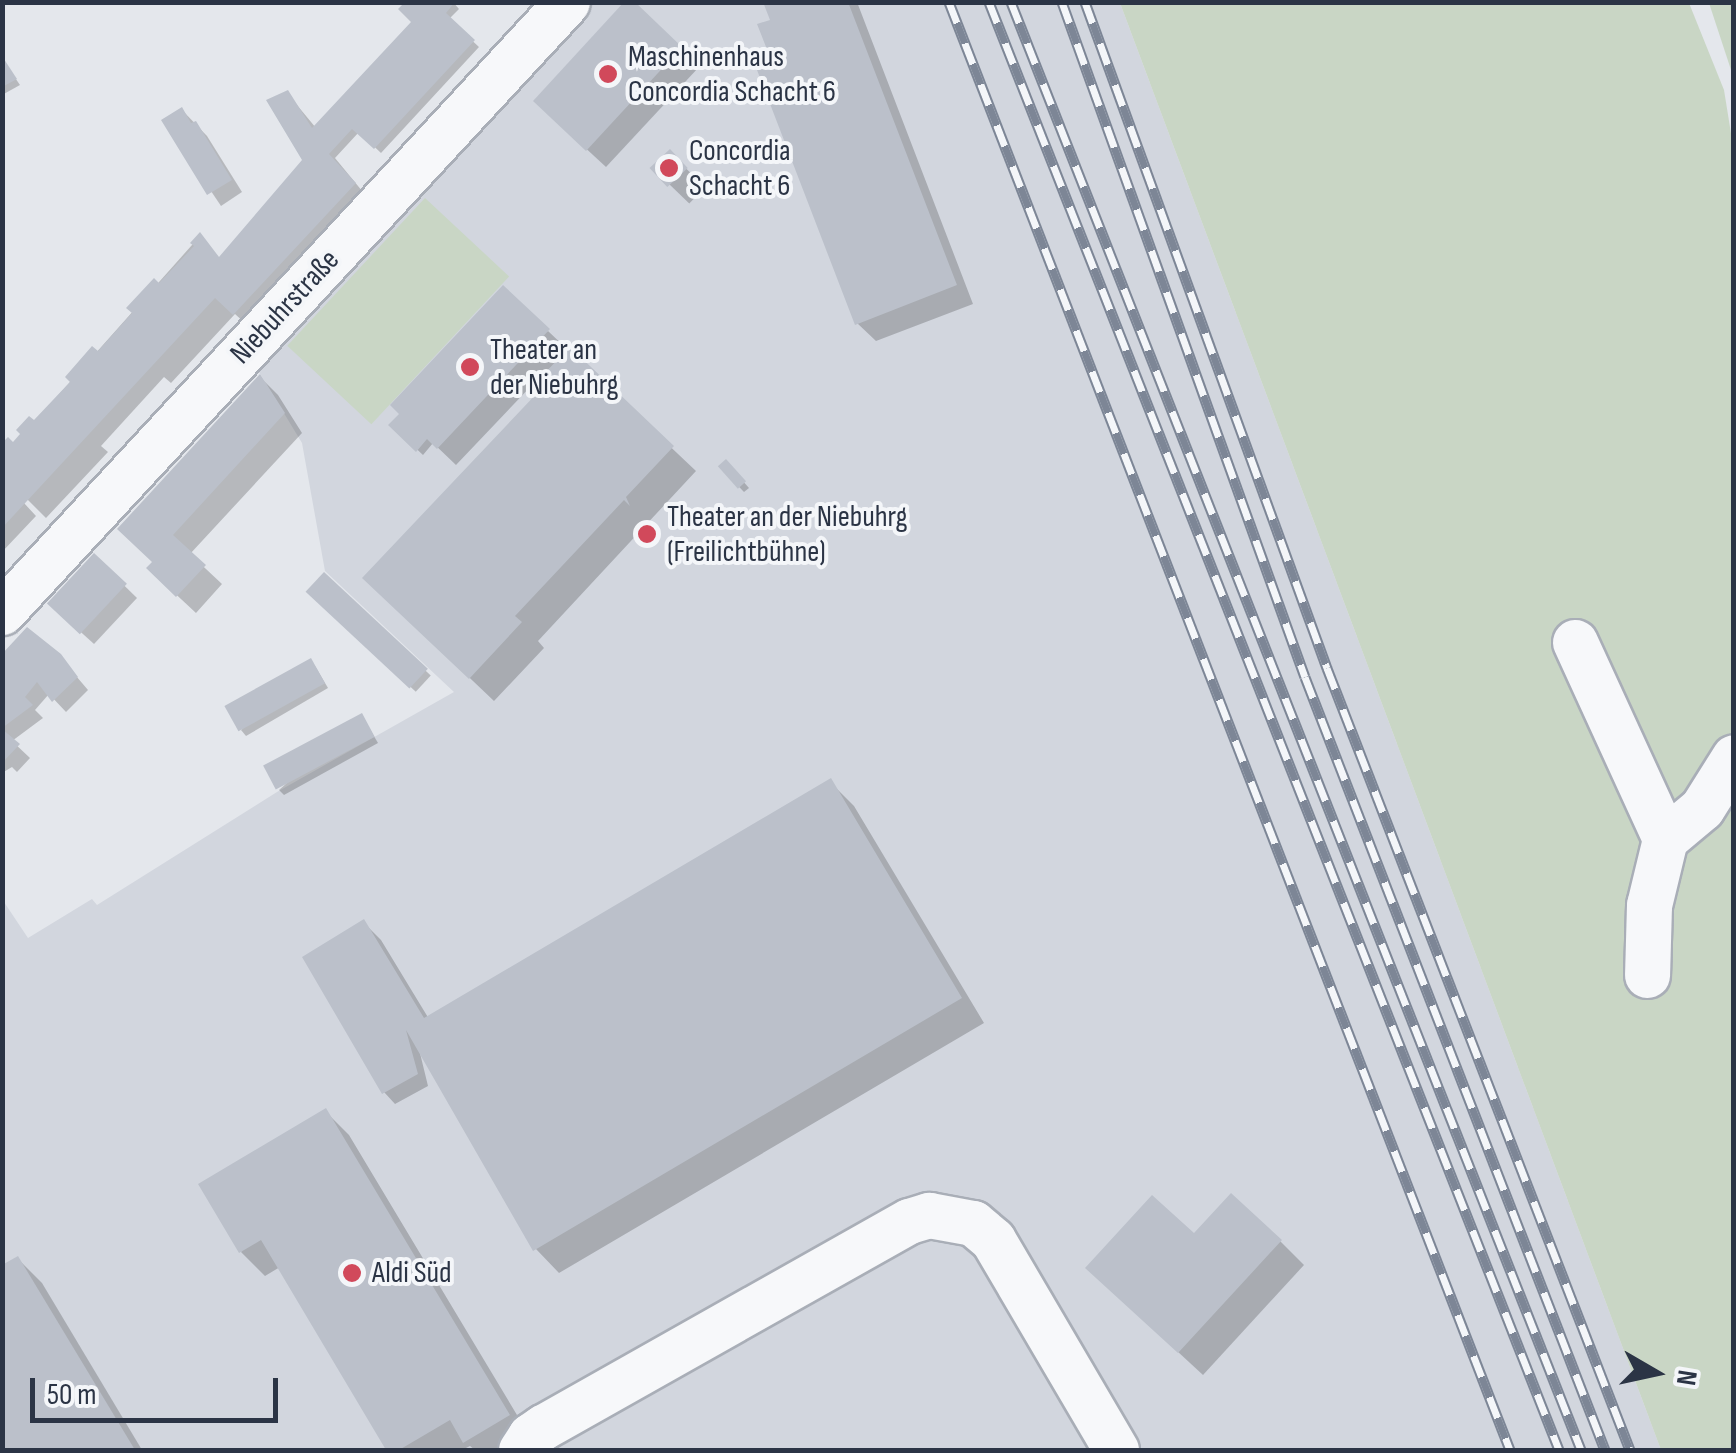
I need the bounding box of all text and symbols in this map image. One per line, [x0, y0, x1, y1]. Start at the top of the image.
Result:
place label: Maschinenhaus Concordia Schacht 6 [628, 39, 836, 110]
marker: Maschinenhaus Concordia Schacht 6 [597, 63, 619, 85]
place label: Concordia Schacht 6 [689, 133, 791, 204]
marker: Concordia Schacht 6 [658, 157, 680, 179]
street label: Niebuhrstraße [223, 242, 347, 372]
place label: Theater an der Niebuhrg [490, 332, 618, 402]
marker: Theater an der Niebuhrg [459, 356, 481, 378]
place label: Theater an der Niebuhrg (Freilichtbühne) [667, 499, 907, 570]
marker: Theater an der Niebuhrg (Freilichtbühne) [636, 523, 658, 545]
place label: Aldi Süd [372, 1255, 452, 1291]
marker: Aldi Süd [341, 1262, 363, 1284]
north arrow [1606, 1323, 1706, 1423]
scale bar [35, 1358, 282, 1420]
text: N [1669, 1368, 1704, 1388]
text: 50 m [47, 1377, 96, 1413]

